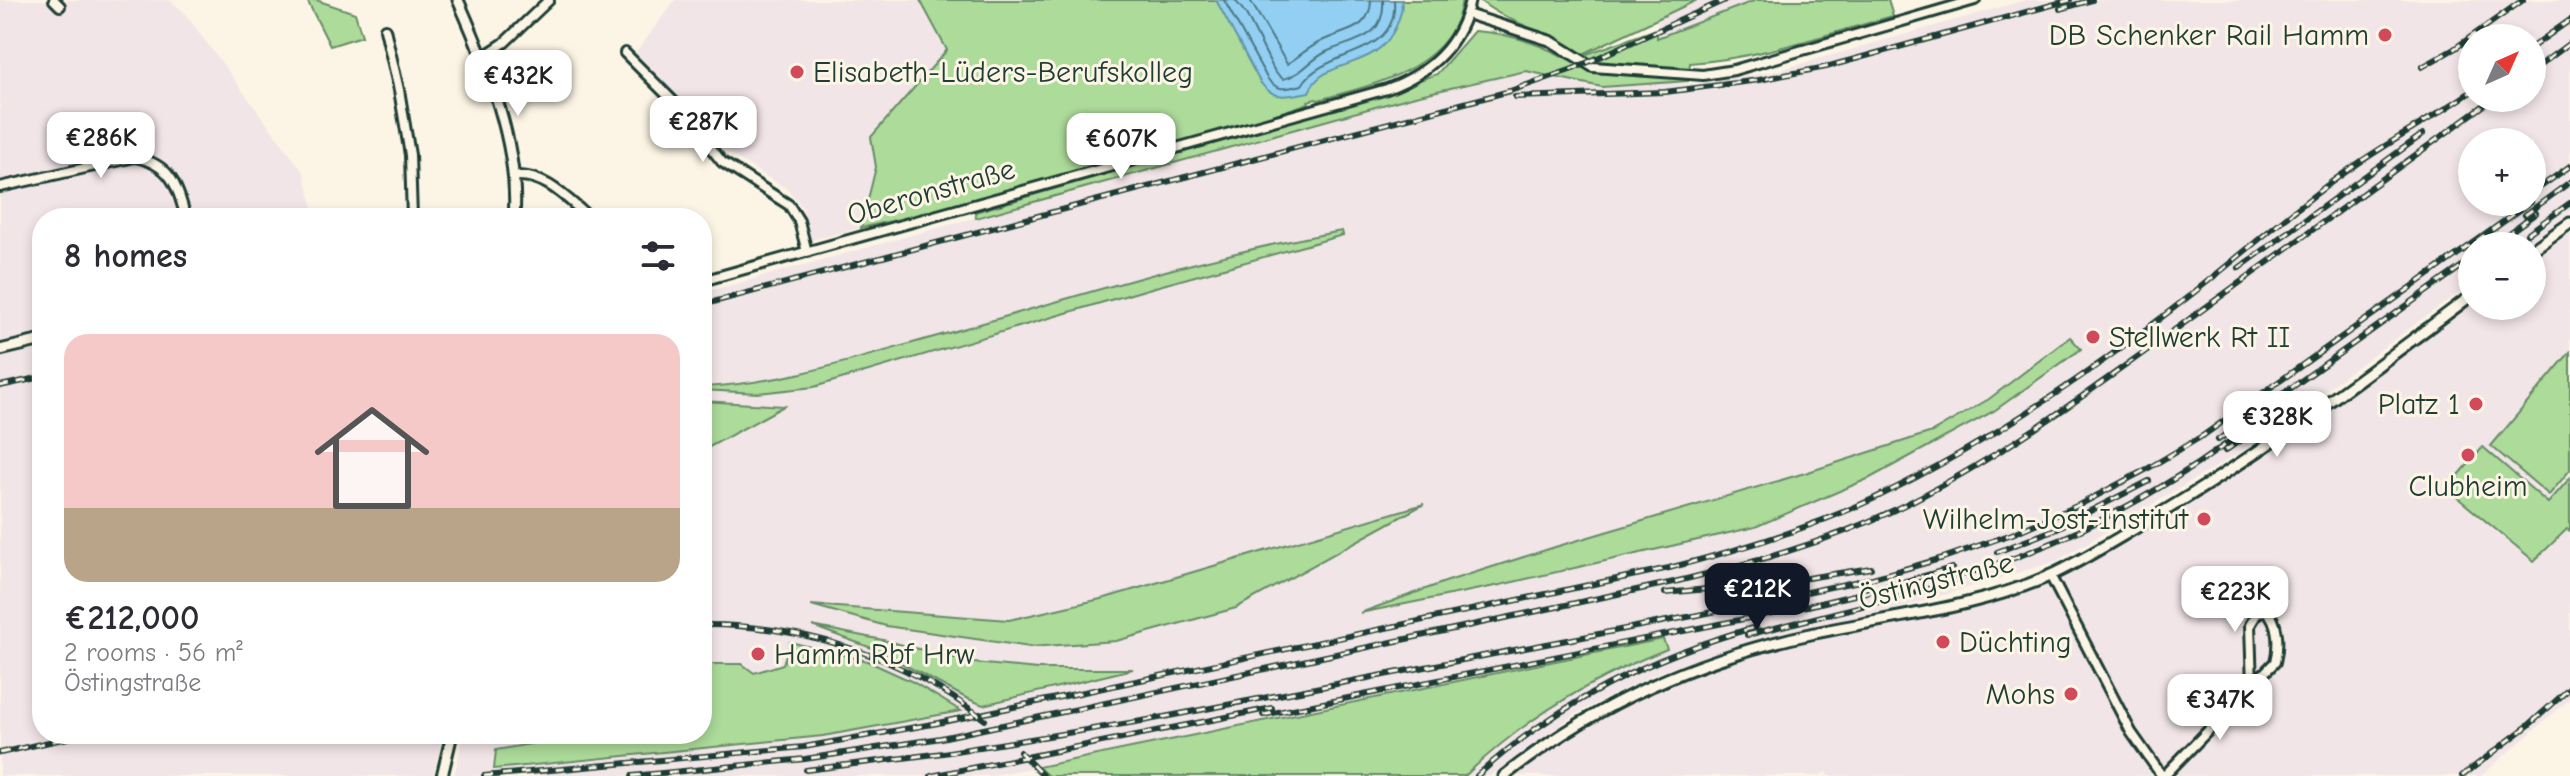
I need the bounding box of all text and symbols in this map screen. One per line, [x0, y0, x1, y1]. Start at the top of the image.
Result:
place label: DB Schenker Rail Hamm [2049, 18, 2369, 53]
north arrow [2458, 24, 2546, 112]
map controls [2458, 24, 2546, 320]
marker: DB Schenker Rail Hamm [2376, 26, 2394, 44]
pin: €432K [462, 50, 574, 118]
place label: Elisabeth-Lüders-Berufskolleg [813, 55, 1193, 90]
text: €432K [483, 61, 553, 91]
marker: Elisabeth-Lüders-Berufskolleg [788, 63, 806, 81]
pin: €287K [647, 96, 759, 164]
text: €287K [668, 107, 738, 137]
pin: €286K [45, 112, 157, 180]
pin: €607K [1065, 113, 1177, 181]
text: €286K [65, 123, 137, 153]
text: €607K [1085, 124, 1157, 154]
button: + [2458, 128, 2546, 216]
street label: Oberonstraße [843, 151, 1019, 233]
button: − [2458, 232, 2546, 320]
icon: filters [636, 234, 680, 278]
text: 8 homes [64, 236, 187, 276]
place label: Stellwerk Rt II [2109, 320, 2290, 355]
marker: Stellwerk Rt II [2084, 328, 2102, 346]
icon: home [300, 386, 444, 530]
place label: Platz 1 [2378, 387, 2460, 422]
pin: €328K [2221, 391, 2333, 459]
marker: Platz 1 [2467, 395, 2485, 413]
text: €328K [2241, 402, 2313, 432]
marker: Clubheim [2459, 446, 2477, 464]
place label: Clubheim [2408, 469, 2528, 504]
place label: Wilhelm-Jost-Institut [1923, 502, 2189, 537]
marker: Wilhelm-Jost-Institut [2195, 510, 2213, 528]
street label: Östingstraße [1855, 545, 2017, 617]
pin: €212K [1701, 563, 1813, 631]
pin: €223K [2179, 566, 2291, 634]
text: €212K [1723, 574, 1791, 604]
text: €223K [2199, 577, 2271, 607]
text: €212,000 [64, 598, 200, 638]
place label: Düchting [1959, 625, 2072, 660]
marker: Düchting [1934, 633, 1952, 651]
place label: Hamm Rbf Hrw [774, 637, 975, 672]
text: 2 rooms · 56 m² [64, 638, 243, 668]
marker: Hamm Rbf Hrw [749, 645, 767, 663]
text: Östingstraße [64, 668, 201, 698]
pin: €347K [2164, 674, 2276, 742]
place label: Mohs [1985, 677, 2055, 712]
marker: Mohs [2062, 685, 2080, 703]
text: €347K [2185, 685, 2255, 715]

